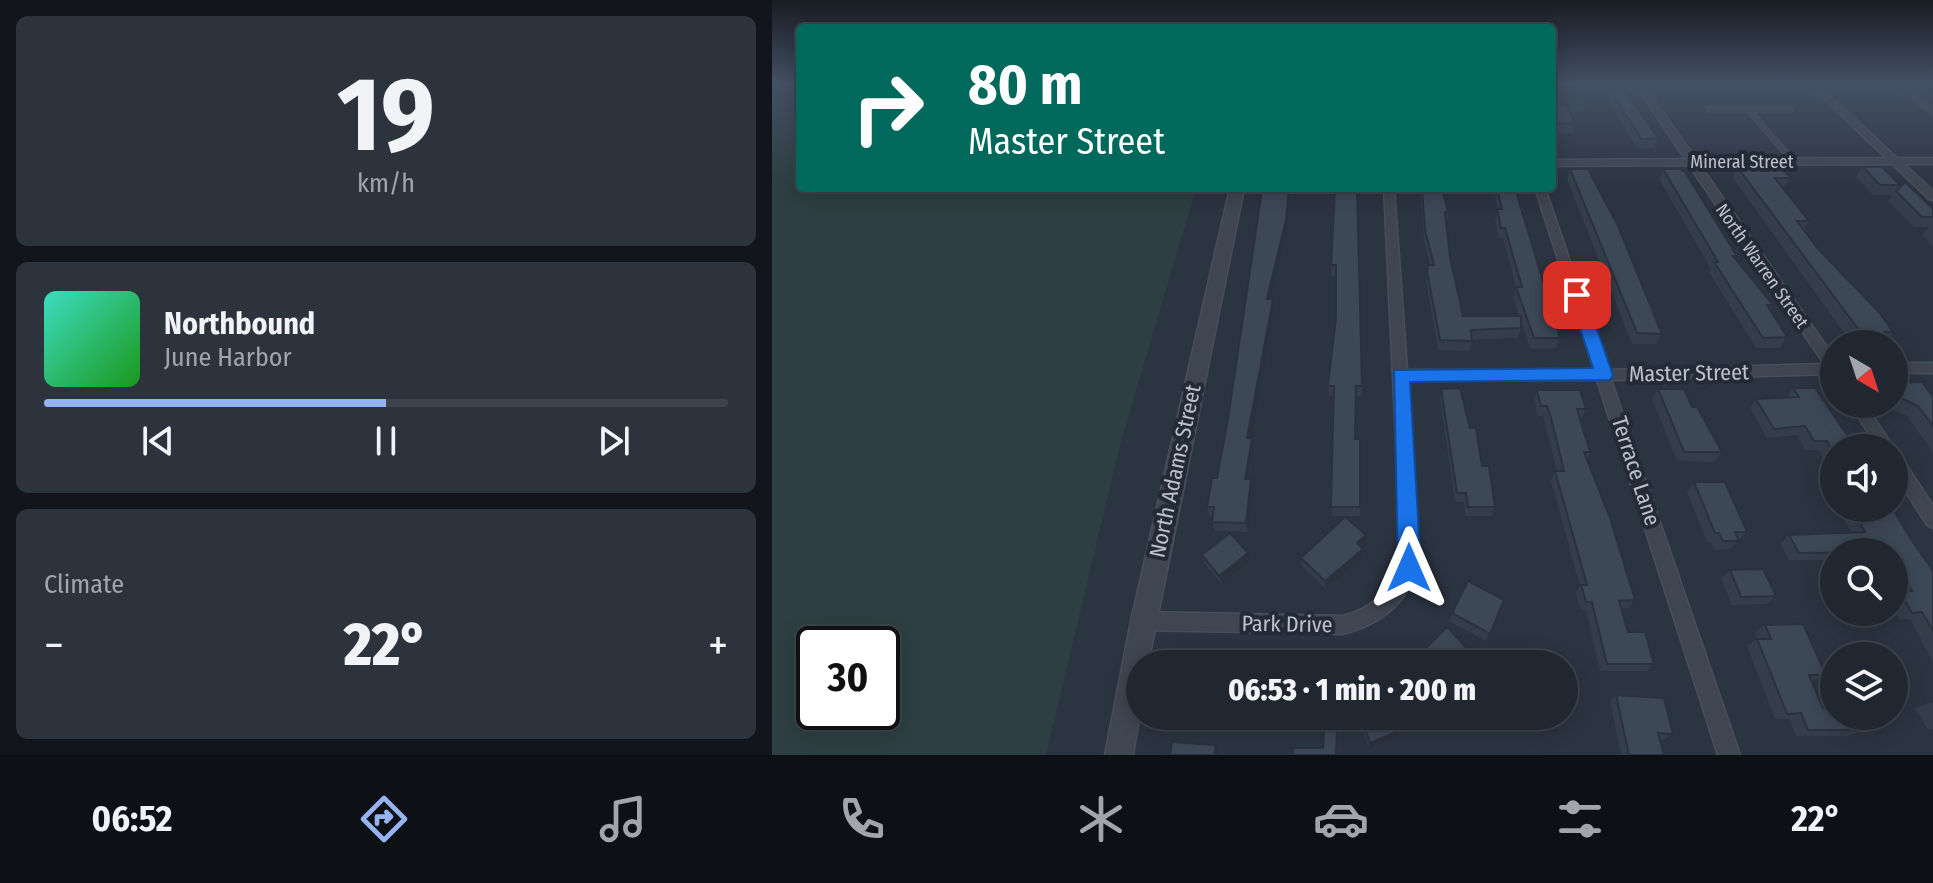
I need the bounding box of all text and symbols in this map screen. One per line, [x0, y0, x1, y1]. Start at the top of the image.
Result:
text: 80 m [968, 52, 1083, 119]
text: 19 [337, 53, 435, 178]
icon: right [836, 56, 940, 160]
text: Master Street [968, 120, 1165, 164]
street label: Mineral Street [1690, 151, 1794, 173]
text: km/h [357, 168, 415, 199]
street label: North Warren Street [1711, 199, 1813, 333]
pin [1543, 261, 1611, 329]
icon: arrive [1555, 273, 1599, 317]
text: Northbound [164, 306, 315, 342]
north arrow [1820, 330, 1908, 418]
map controls [1820, 330, 1908, 730]
text: June Harbor [164, 342, 292, 373]
street label: Master Street [1629, 358, 1750, 388]
street label: North Adams Street [1143, 381, 1207, 560]
street label: Terrace Lane [1606, 413, 1666, 529]
icon: previous [136, 419, 180, 463]
icon: pause [364, 419, 408, 463]
icon: next [592, 419, 636, 463]
button: sound [1820, 434, 1908, 522]
position arrow [1367, 526, 1451, 610]
button: search [1820, 538, 1908, 626]
text: Climate [44, 569, 124, 600]
text: 22° [344, 609, 428, 681]
street label: Park Drive [1241, 610, 1333, 638]
text: − [44, 619, 64, 672]
text: + [708, 619, 728, 672]
speed limit sign: 30 [796, 626, 900, 730]
button: layers [1820, 642, 1908, 730]
text: 06:53 · 1 min · 200 m [1228, 672, 1476, 708]
icon: directions [356, 791, 412, 847]
icon: music [595, 791, 651, 847]
icon: phone [834, 791, 890, 847]
icon: climate [1073, 791, 1129, 847]
icon: car [1313, 791, 1369, 847]
icon: filters [1552, 791, 1608, 847]
text: 06:52 [92, 797, 173, 841]
text: 22° [1791, 797, 1841, 841]

